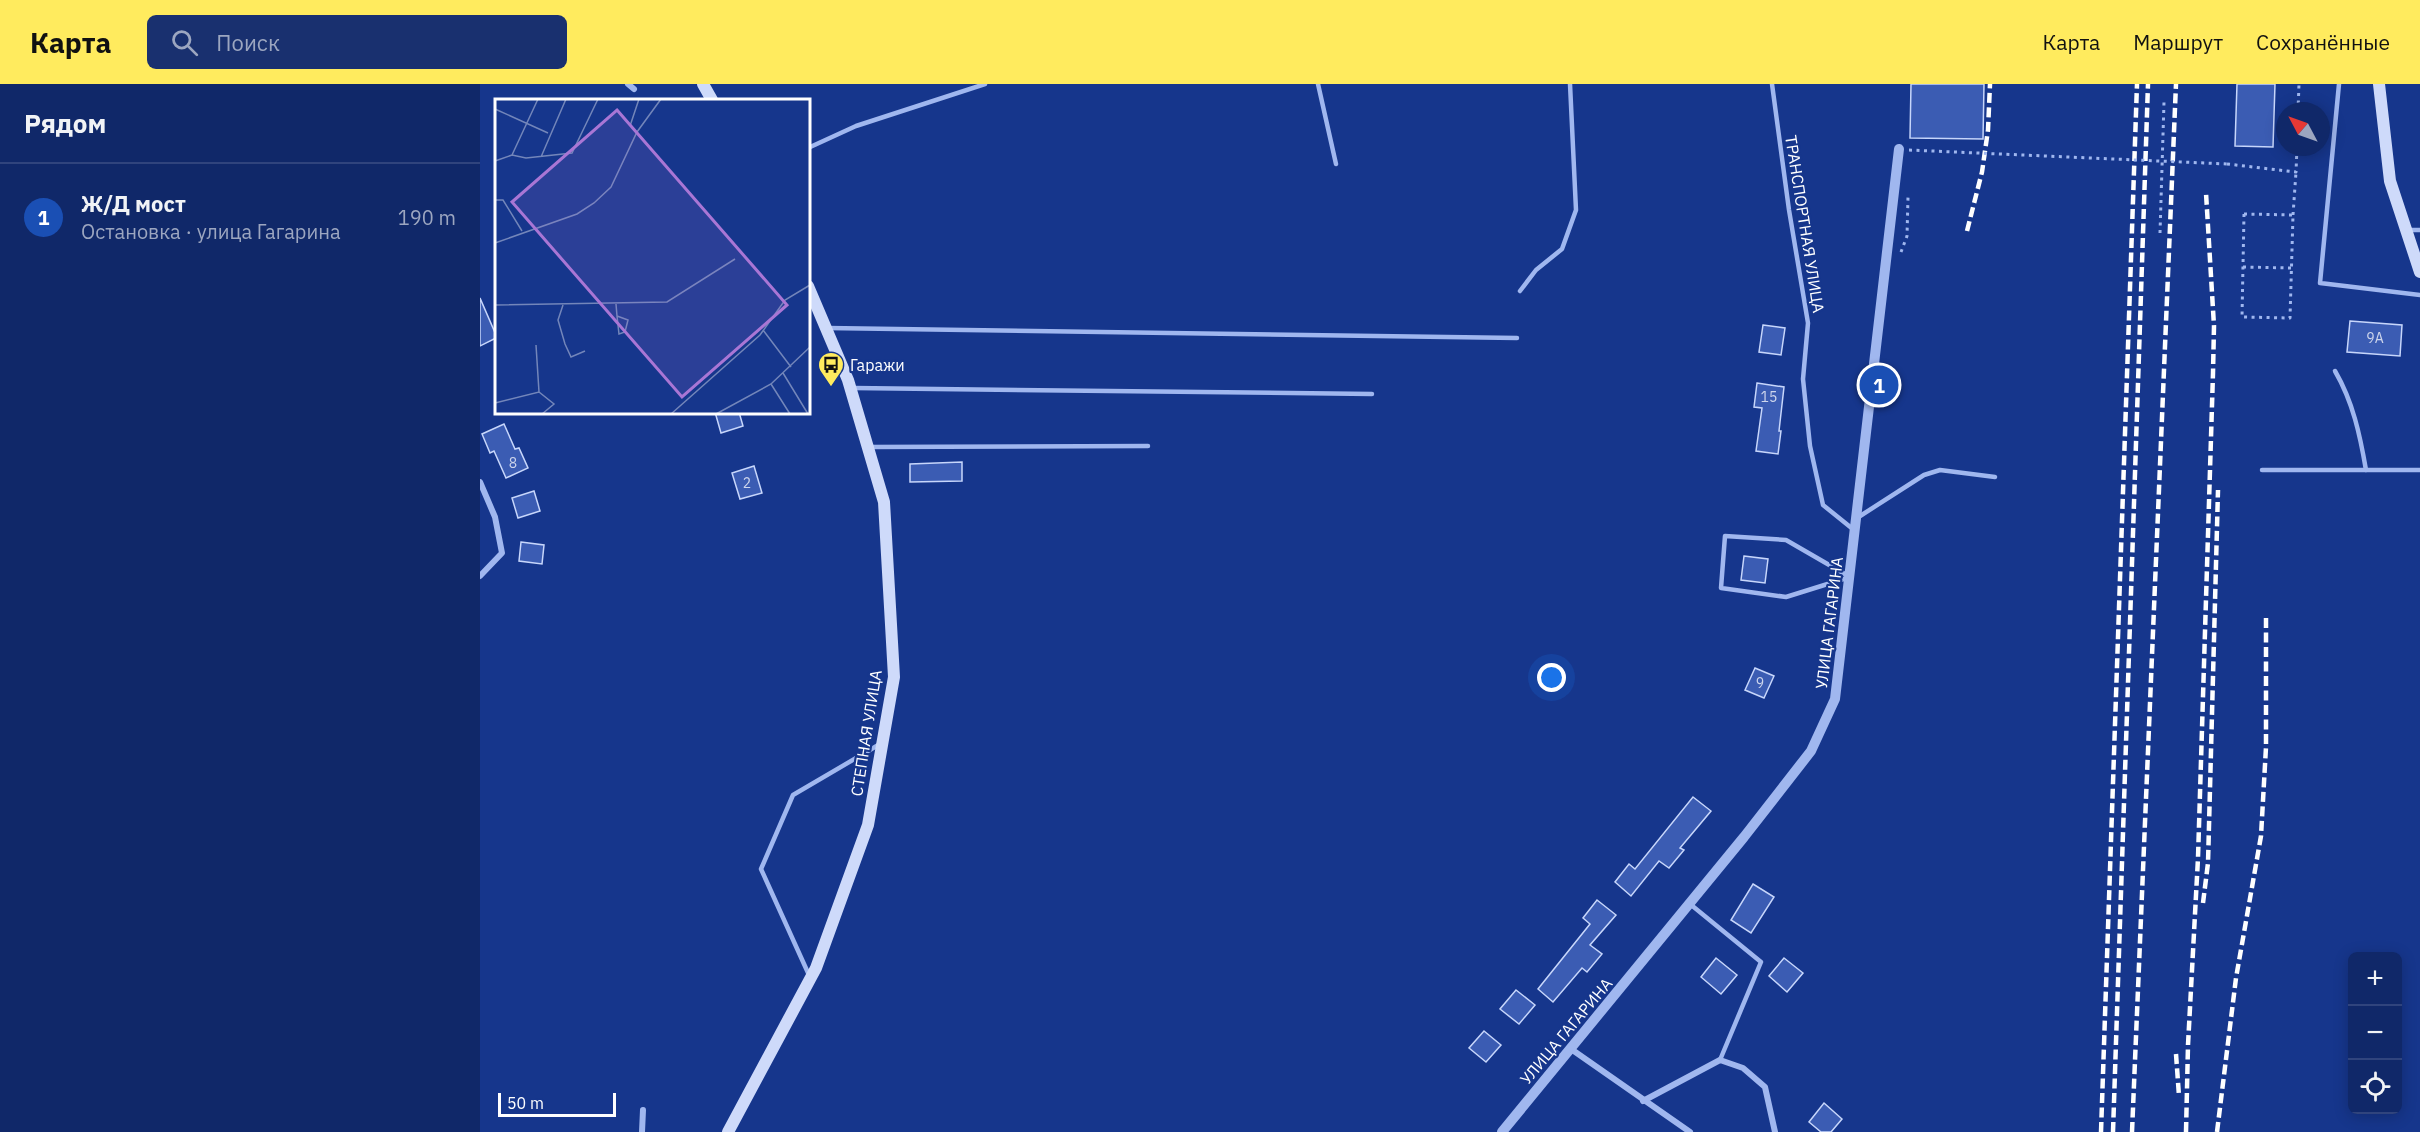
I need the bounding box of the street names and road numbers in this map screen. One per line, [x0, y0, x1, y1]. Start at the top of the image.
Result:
street label: ТРАНСПОРТНАЯ УЛИЦА [1781, 134, 1829, 314]
street label: УЛИЦА ГАГАРИНА [1811, 556, 1847, 690]
street label: СТЕПНАЯ УЛИЦА [846, 668, 886, 798]
street label: УЛИЦА ГАГАРИНА [1516, 974, 1616, 1088]

